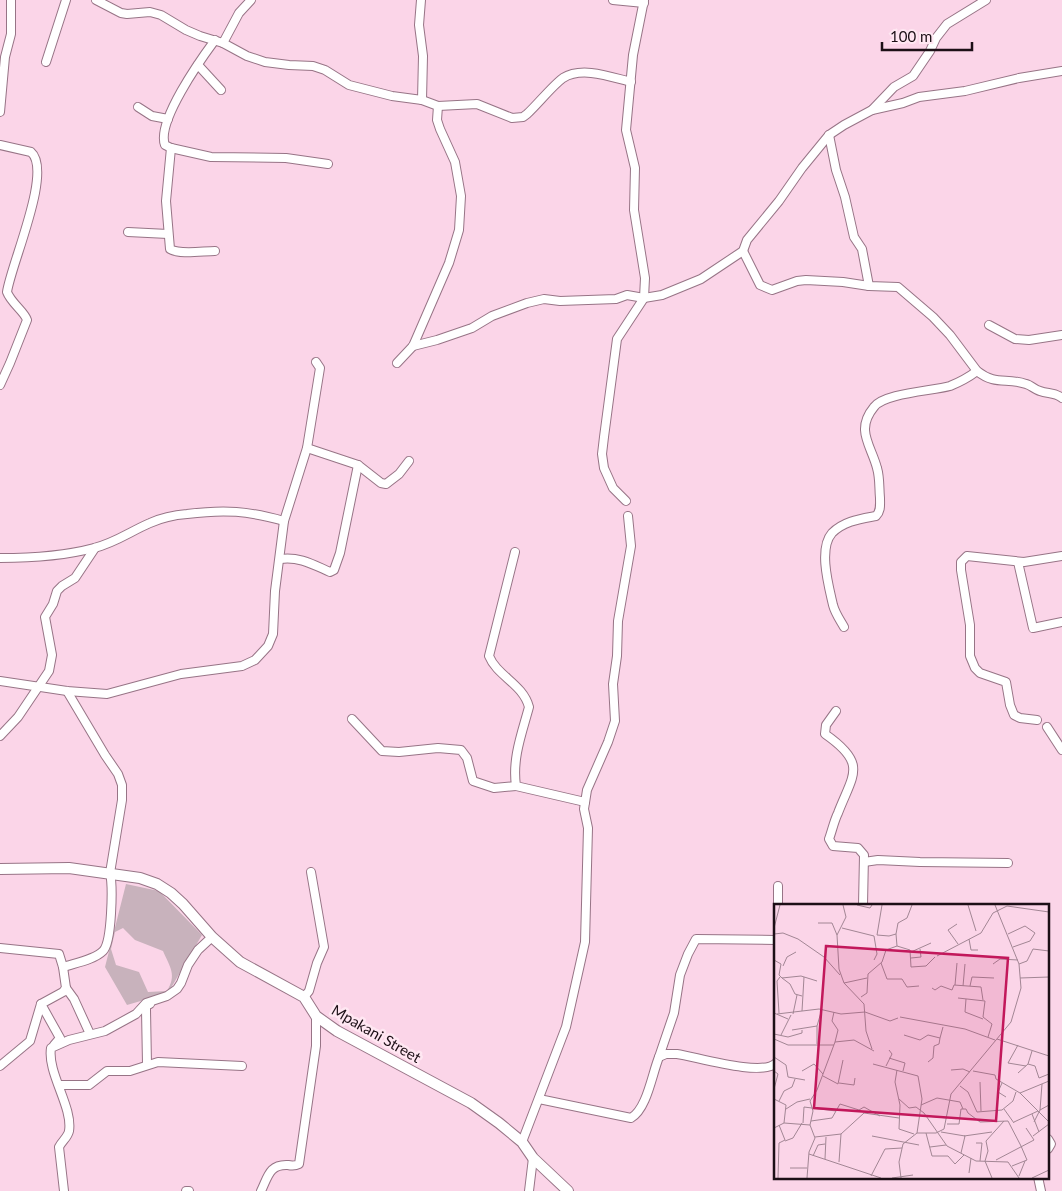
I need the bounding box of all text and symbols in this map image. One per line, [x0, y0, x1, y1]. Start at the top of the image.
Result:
scale bar [882, 20, 972, 52]
text: 100 m [890, 27, 932, 45]
inset map [774, 904, 1050, 1178]
street label: Mpakani Street [329, 1000, 425, 1066]

